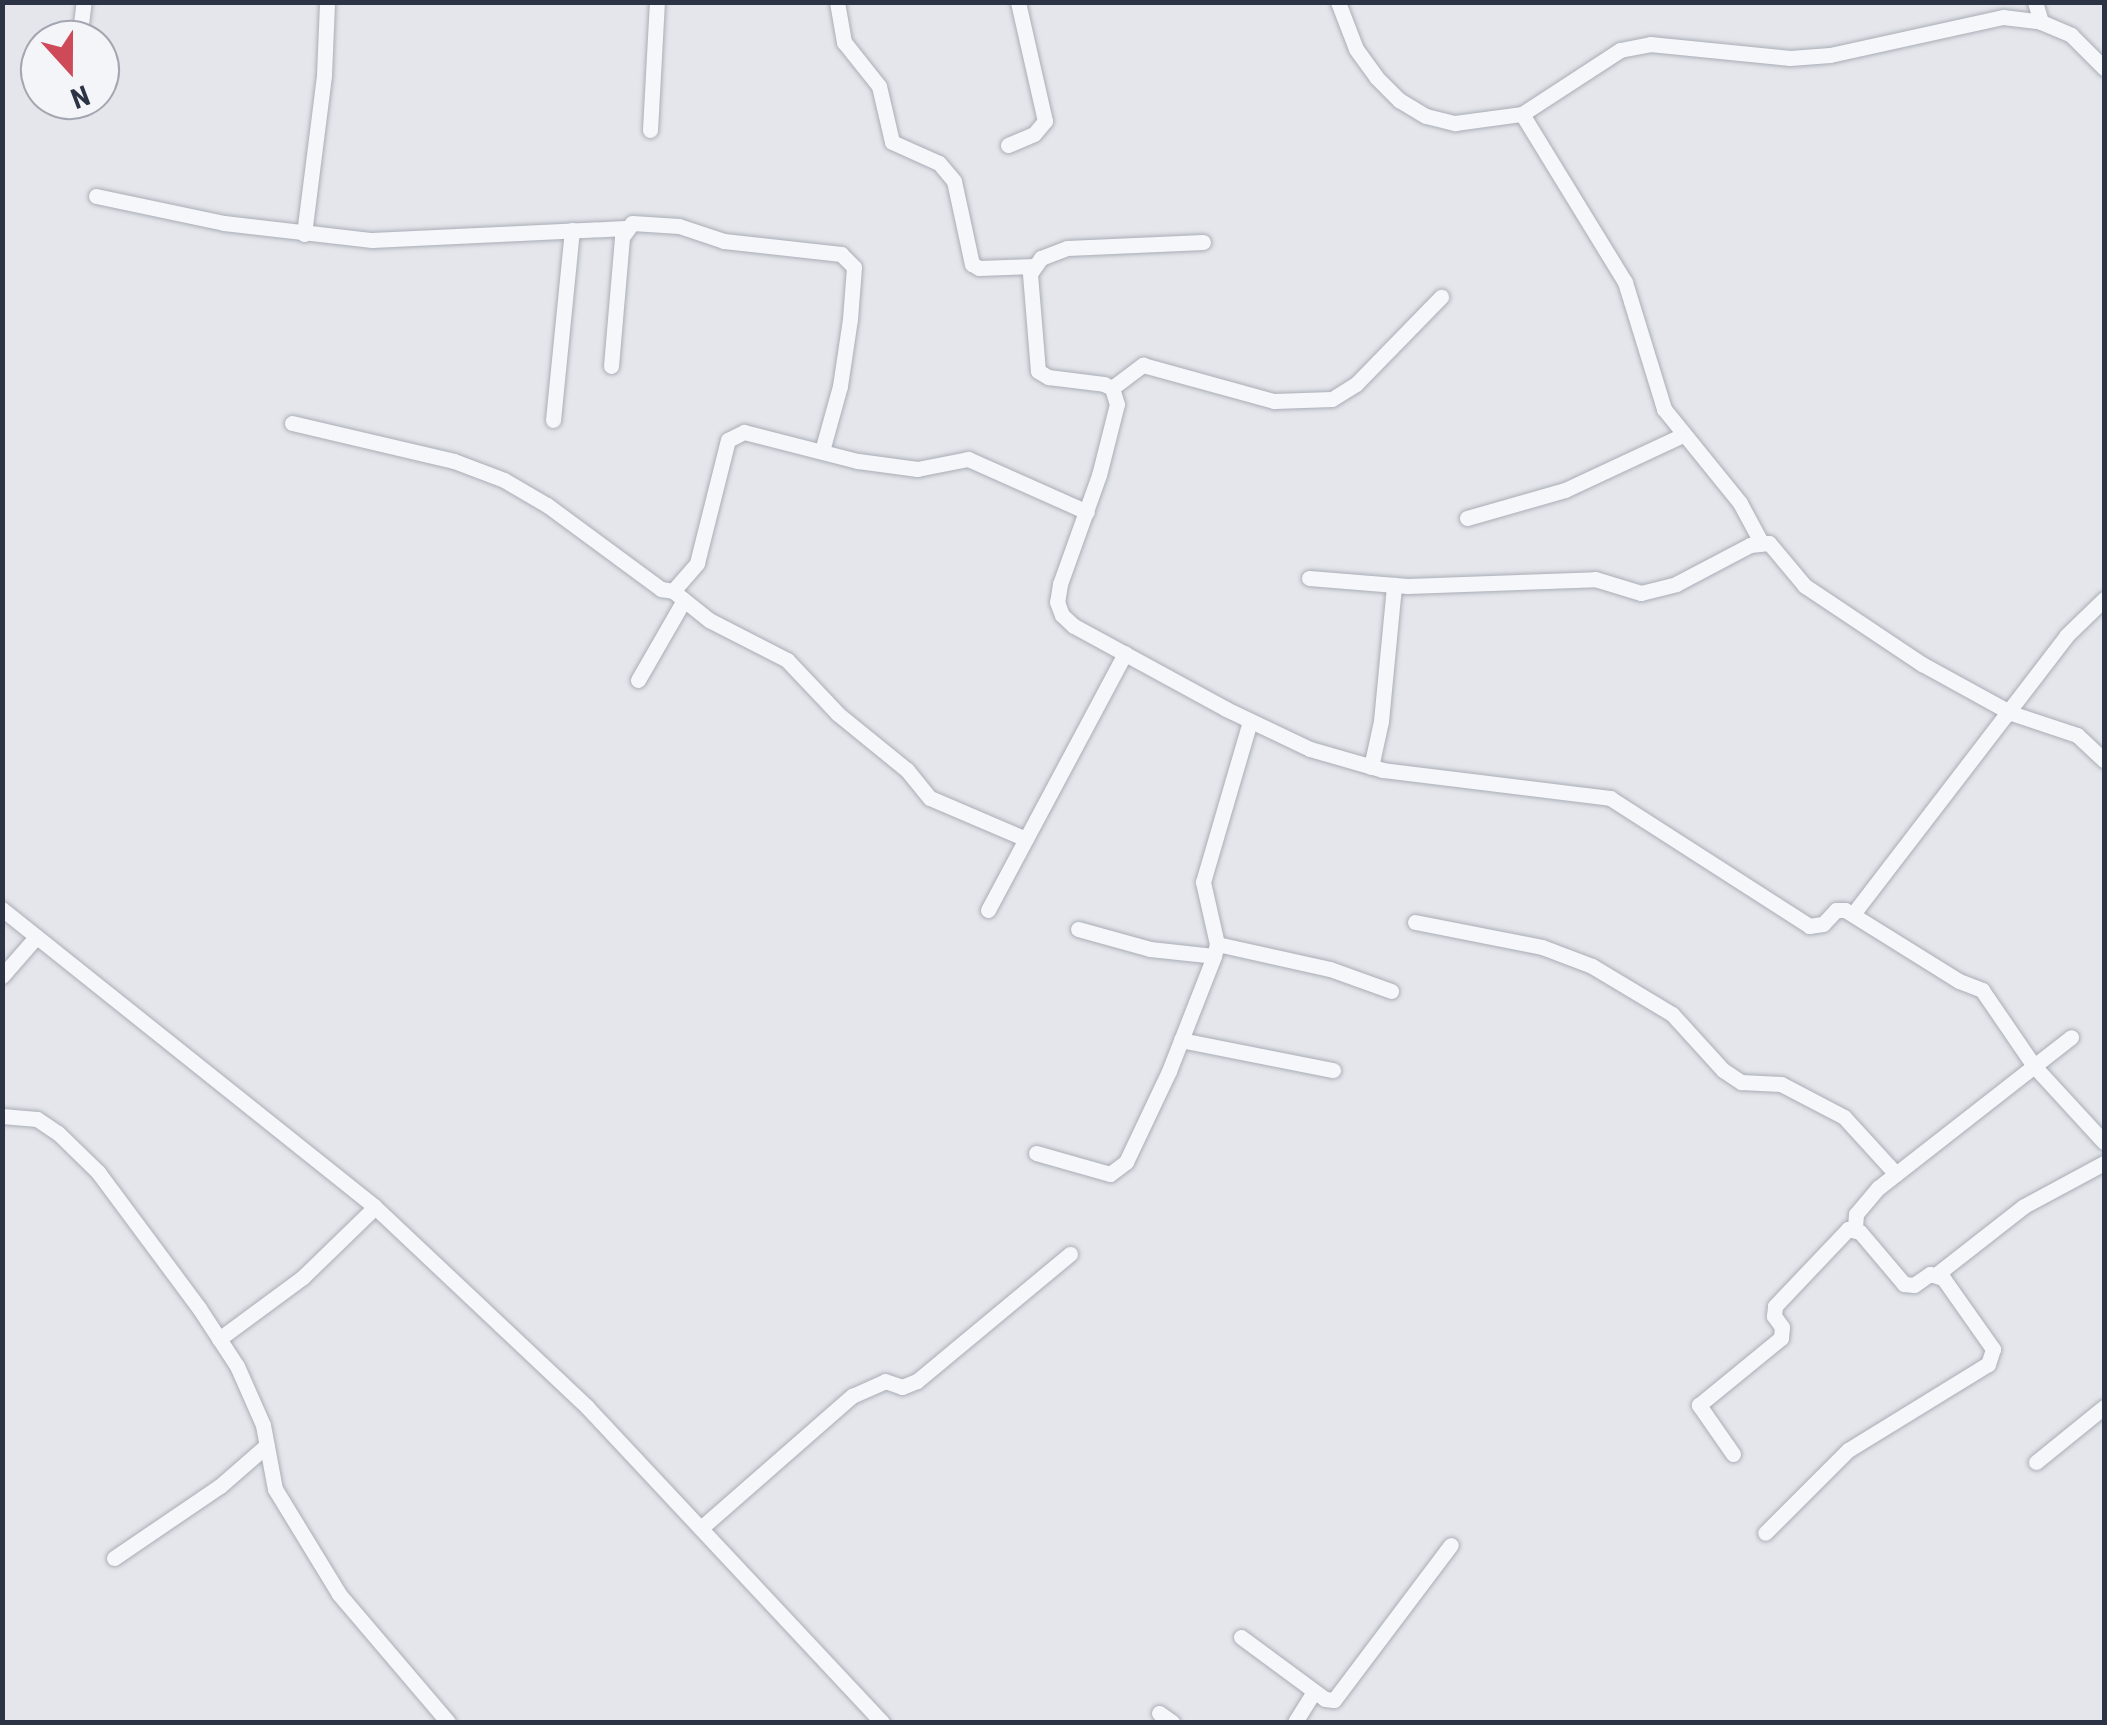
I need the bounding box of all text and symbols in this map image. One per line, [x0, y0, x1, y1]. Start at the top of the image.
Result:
north arrow [20, 20, 120, 120]
text: N [66, 78, 94, 115]

